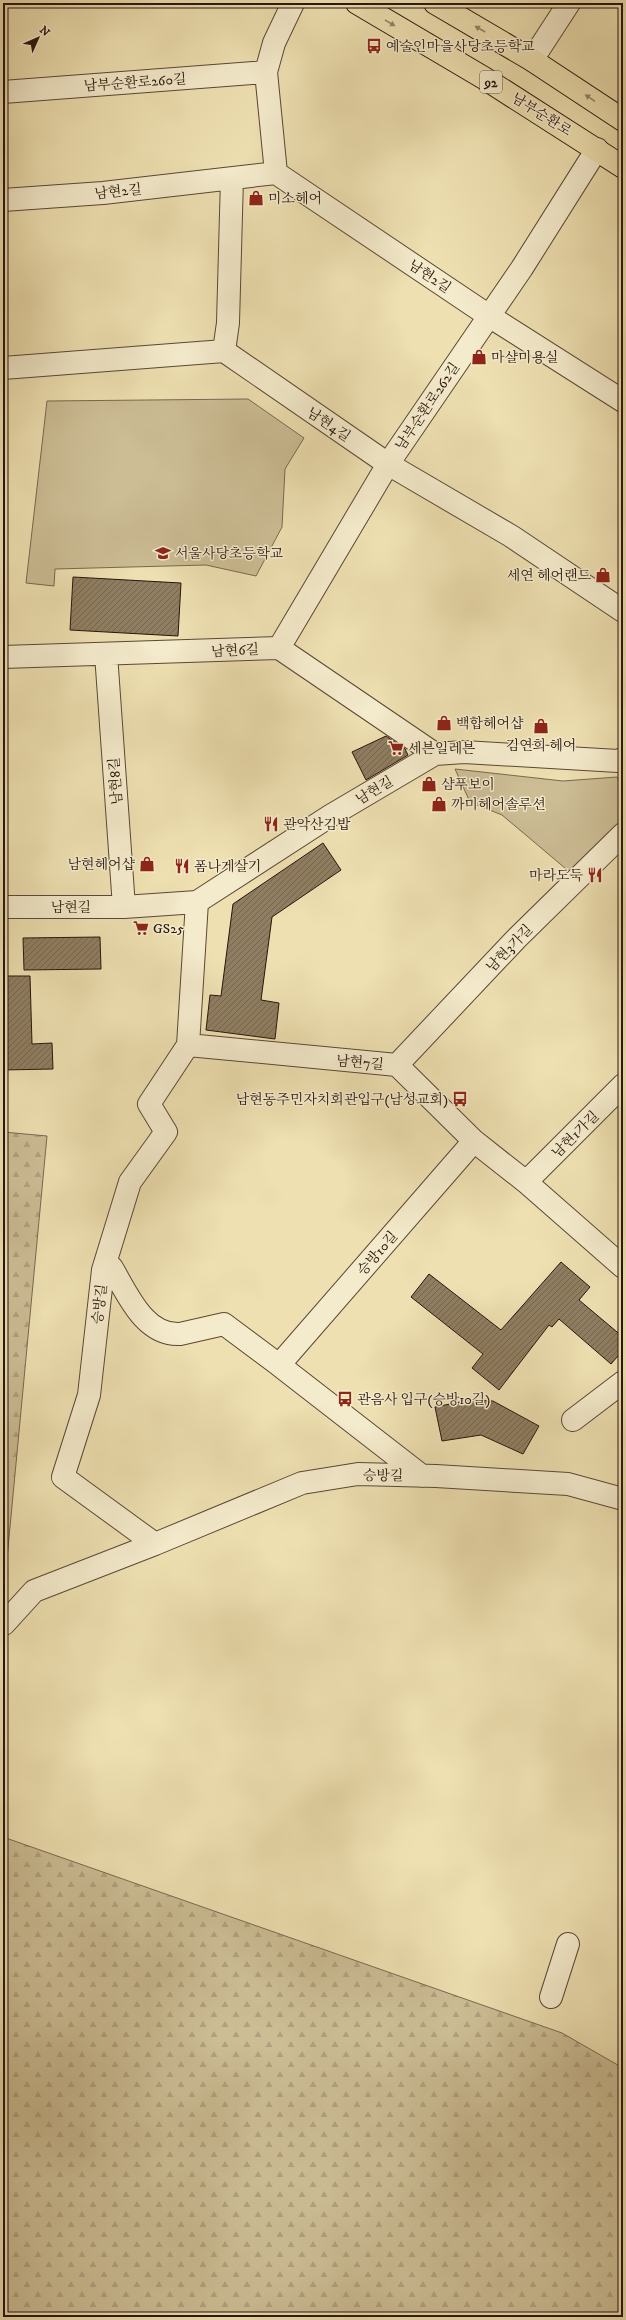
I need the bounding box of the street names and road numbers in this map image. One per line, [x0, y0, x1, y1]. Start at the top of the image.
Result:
street label: 남부순환로260길 [83, 70, 187, 96]
road number: 92 [480, 71, 502, 93]
street label: 남부순환로 [508, 89, 575, 141]
street label: 남현2길 [94, 181, 143, 203]
street label: 남현2길 [405, 256, 454, 298]
street label: 남부순환로262길 [392, 359, 464, 454]
street label: 남현4길 [303, 404, 354, 446]
street label: 남현6길 [211, 641, 259, 661]
street label: 남현8길 [105, 757, 127, 805]
street label: 남현길 [352, 773, 397, 809]
street label: 남현길 [51, 899, 91, 917]
street label: 남현3가길 [483, 921, 537, 976]
street label: 남현7길 [335, 1052, 385, 1074]
street label: 남현1가길 [548, 1107, 603, 1162]
street label: 승방10길 [354, 1228, 402, 1280]
street label: 승방길 [89, 1283, 111, 1325]
street label: 승방길 [363, 1467, 403, 1485]

